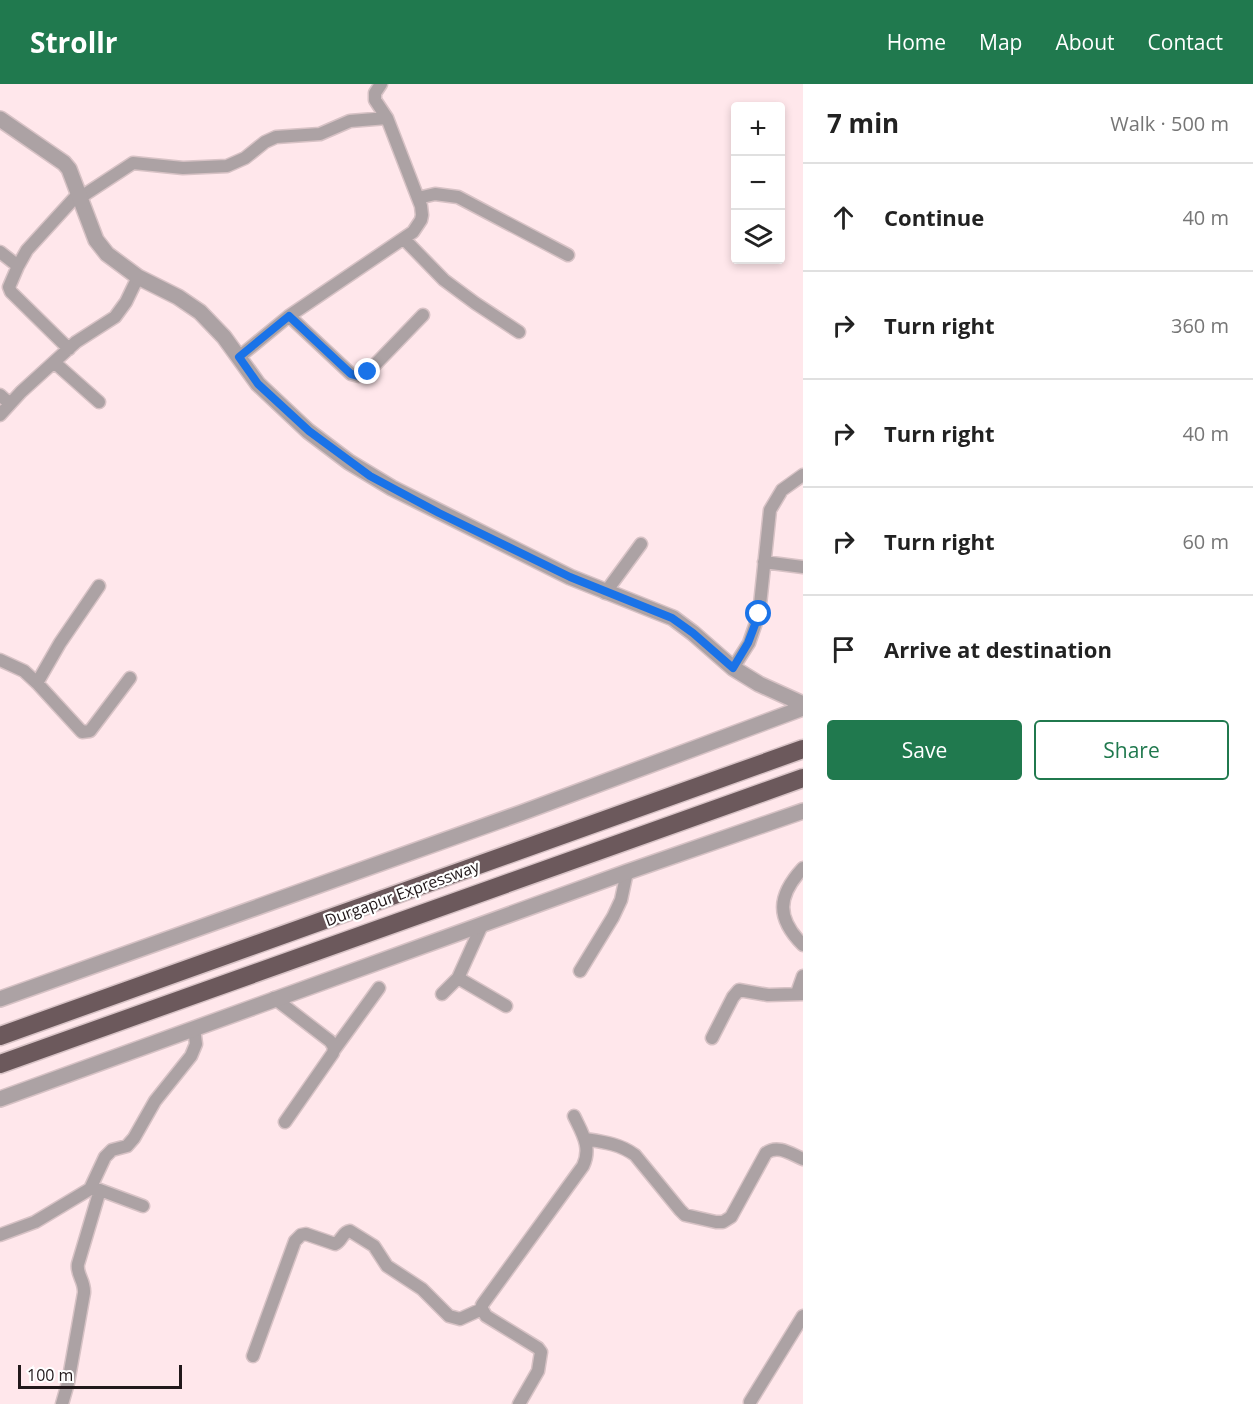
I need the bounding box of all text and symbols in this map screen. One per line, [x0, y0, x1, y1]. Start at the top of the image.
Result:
text: Strollr [30, 23, 117, 61]
text: Home [887, 28, 946, 56]
text: Map [979, 28, 1022, 56]
text: About [1055, 28, 1115, 56]
text: Contact [1148, 28, 1223, 56]
map controls [731, 102, 785, 264]
button: + [731, 102, 785, 156]
text: 7 min [827, 105, 899, 141]
text: Walk · 500 m [1110, 110, 1229, 137]
button: − [731, 156, 785, 210]
icon: ahead [827, 201, 860, 234]
text: Continue [884, 202, 984, 232]
text: 40 m [1182, 204, 1229, 231]
button: layers [731, 210, 785, 264]
icon: right [827, 309, 860, 342]
text: Turn right [884, 310, 995, 340]
text: 360 m [1171, 312, 1229, 339]
route end [354, 358, 380, 384]
icon: right [827, 417, 860, 450]
text: Turn right [884, 418, 995, 448]
text: 40 m [1182, 420, 1229, 447]
icon: right [827, 525, 860, 558]
text: Turn right [884, 526, 995, 556]
text: 60 m [1182, 528, 1229, 555]
route start [745, 600, 771, 626]
icon: arrive [827, 633, 860, 666]
text: Arrive at destination [884, 634, 1112, 664]
button: Save [827, 720, 1022, 780]
button: Share [1034, 720, 1229, 780]
street label: Durgapur Expressway [322, 854, 483, 931]
scale bar [18, 1362, 182, 1390]
text: 100 m [27, 1364, 73, 1386]

